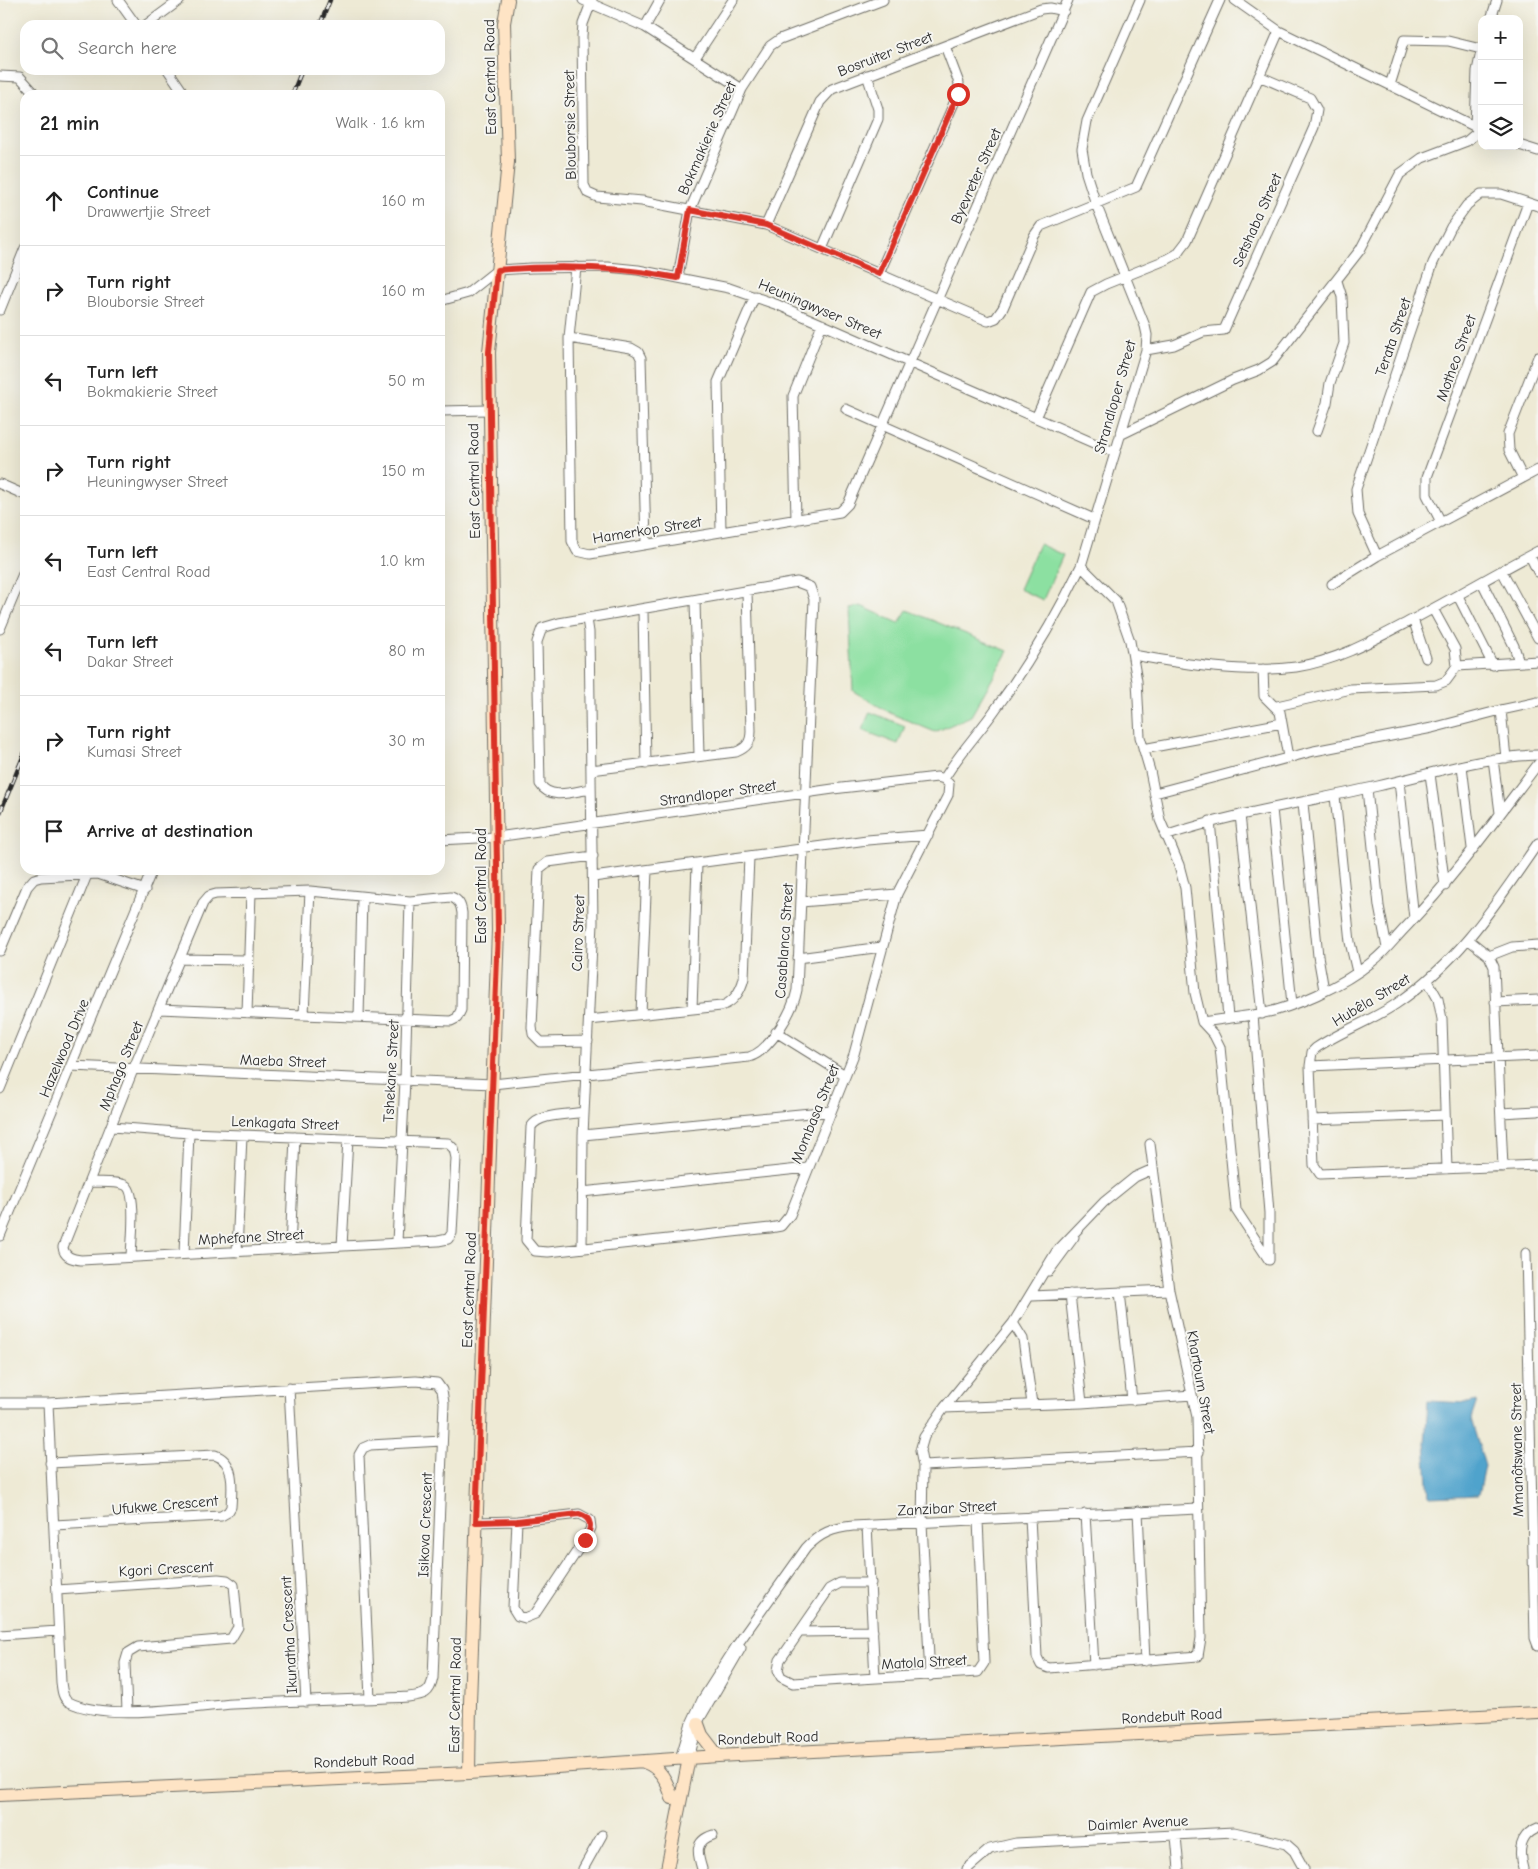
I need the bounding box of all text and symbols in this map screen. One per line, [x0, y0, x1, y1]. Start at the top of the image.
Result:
map controls [1478, 15, 1523, 150]
button: + [1478, 15, 1523, 60]
street label: East Central Road [480, 19, 500, 135]
search box [20, 20, 445, 75]
street label: Bosruiter Street [835, 27, 936, 80]
icon: search [38, 34, 66, 62]
text: Search here [78, 37, 177, 59]
button: − [1478, 60, 1523, 105]
street label: Blouborsie Street [560, 69, 580, 180]
street label: Bokmakierie Street [674, 78, 740, 198]
route start [947, 83, 970, 106]
button: layers [1478, 105, 1523, 150]
text: 21 min [40, 111, 99, 135]
text: Walk · 1.6 km [335, 114, 425, 132]
street label: Byevreter Street [947, 125, 1005, 227]
street label: Setshaba Street [1228, 170, 1286, 270]
text: Continue [87, 181, 159, 203]
icon: ahead [40, 187, 68, 215]
text: 160 m [382, 192, 425, 210]
text: Drawwertjie Street [87, 203, 210, 221]
text: Turn right [87, 271, 171, 293]
street label: Heuningwyser Street [756, 275, 885, 343]
icon: right [40, 277, 68, 305]
text: 160 m [382, 282, 425, 300]
text: Blouborsie Street [87, 293, 204, 311]
street label: Terata Street [1371, 295, 1415, 379]
street label: Motheo Street [1432, 312, 1480, 404]
street label: Strandloper Street [1090, 337, 1140, 456]
text: Turn left [87, 361, 158, 383]
icon: left [40, 367, 68, 395]
text: 50 m [388, 372, 425, 390]
text: Bokmakierie Street [87, 383, 217, 401]
street label: East Central Road [464, 423, 484, 539]
text: Turn right [87, 451, 171, 473]
icon: right [40, 457, 68, 485]
text: 150 m [382, 462, 425, 480]
text: Heuningwyser Street [87, 473, 228, 491]
street label: Hamerkop Street [591, 512, 703, 547]
text: Turn left [87, 541, 158, 563]
icon: left [40, 547, 68, 575]
text: 1.0 km [380, 552, 425, 570]
text: East Central Road [87, 563, 210, 581]
text: Turn left [87, 631, 158, 653]
icon: left [40, 637, 68, 665]
text: 80 m [388, 642, 425, 660]
text: Dakar Street [87, 653, 173, 671]
text: Turn right [87, 721, 171, 743]
icon: right [40, 727, 68, 755]
text: 30 m [389, 732, 425, 750]
text: Kumasi Street [87, 743, 181, 761]
street label: Strandloper Street [659, 776, 778, 810]
icon: arrive [40, 817, 68, 845]
text: Arrive at destination [87, 820, 253, 842]
street label: East Central Road [472, 828, 490, 944]
street label: Casablanca Street [771, 882, 797, 999]
street label: Cairo Street [568, 894, 588, 972]
street label: Hubêla Street [1329, 969, 1414, 1030]
street label: Hazelwood Drive [35, 996, 93, 1100]
street label: Mphago Street [95, 1018, 147, 1113]
street label: Tshekane Street [379, 1019, 403, 1123]
street label: Maeba Street [240, 1051, 327, 1072]
street label: Mombasa Street [787, 1061, 843, 1166]
street label: Lenkagata Street [231, 1112, 340, 1134]
street label: Mphefane Street [198, 1225, 305, 1249]
street label: East Central Road [458, 1232, 480, 1348]
street label: Khartoum Street [1183, 1329, 1219, 1436]
street label: Mmanôtswane Street [1507, 1382, 1527, 1517]
street label: Isikova Crescent [414, 1472, 436, 1578]
street label: Ufukwe Crescent [111, 1491, 220, 1519]
street label: Zanzibar Street [897, 1496, 998, 1520]
route end [574, 1529, 597, 1552]
street label: Kgori Crescent [118, 1558, 214, 1580]
street label: Ikunatha Crescent [277, 1575, 301, 1694]
street label: East Central Road [445, 1637, 465, 1753]
street label: Matola Street [881, 1651, 968, 1673]
street label: Rondebult Road [1121, 1704, 1223, 1728]
street label: Rondebult Road [717, 1727, 819, 1749]
street label: Rondebult Road [313, 1750, 415, 1772]
street label: Daimler Avenue [1087, 1811, 1189, 1835]

